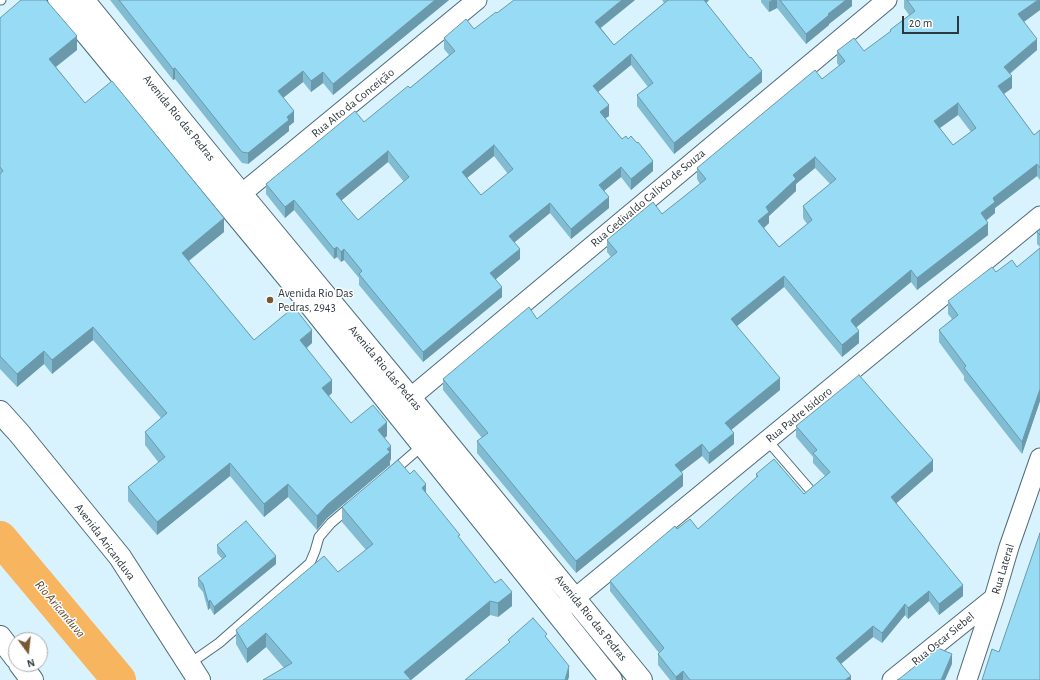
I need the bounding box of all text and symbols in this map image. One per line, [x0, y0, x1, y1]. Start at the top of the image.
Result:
scale bar [904, 8, 961, 34]
text: 20 m [909, 17, 932, 29]
street label: Rua Alto da Conceição [309, 65, 397, 141]
street label: Avenida Rio das Pedras [140, 72, 218, 164]
street label: Rua Gedivaldo Calixto de Souza [588, 146, 708, 250]
place label: Avenida Rio Das Pedras, 2943 [278, 286, 353, 314]
marker: Avenida Rio Das Pedras, 2943 [265, 295, 275, 305]
street label: Avenida Rio das Pedras [345, 322, 425, 414]
street label: Rua Padre Isidoro [763, 384, 835, 446]
street label: Avenida Aricanduva [71, 501, 139, 583]
street label: Rua Lateral [989, 542, 1017, 596]
street label: Avenida Rio das Pedras [552, 572, 630, 664]
water label: Rio Aricanduva [32, 577, 88, 641]
street label: Rua Oscar Siebel [909, 609, 977, 669]
north arrow [8, 632, 48, 672]
text: N [26, 657, 36, 669]

